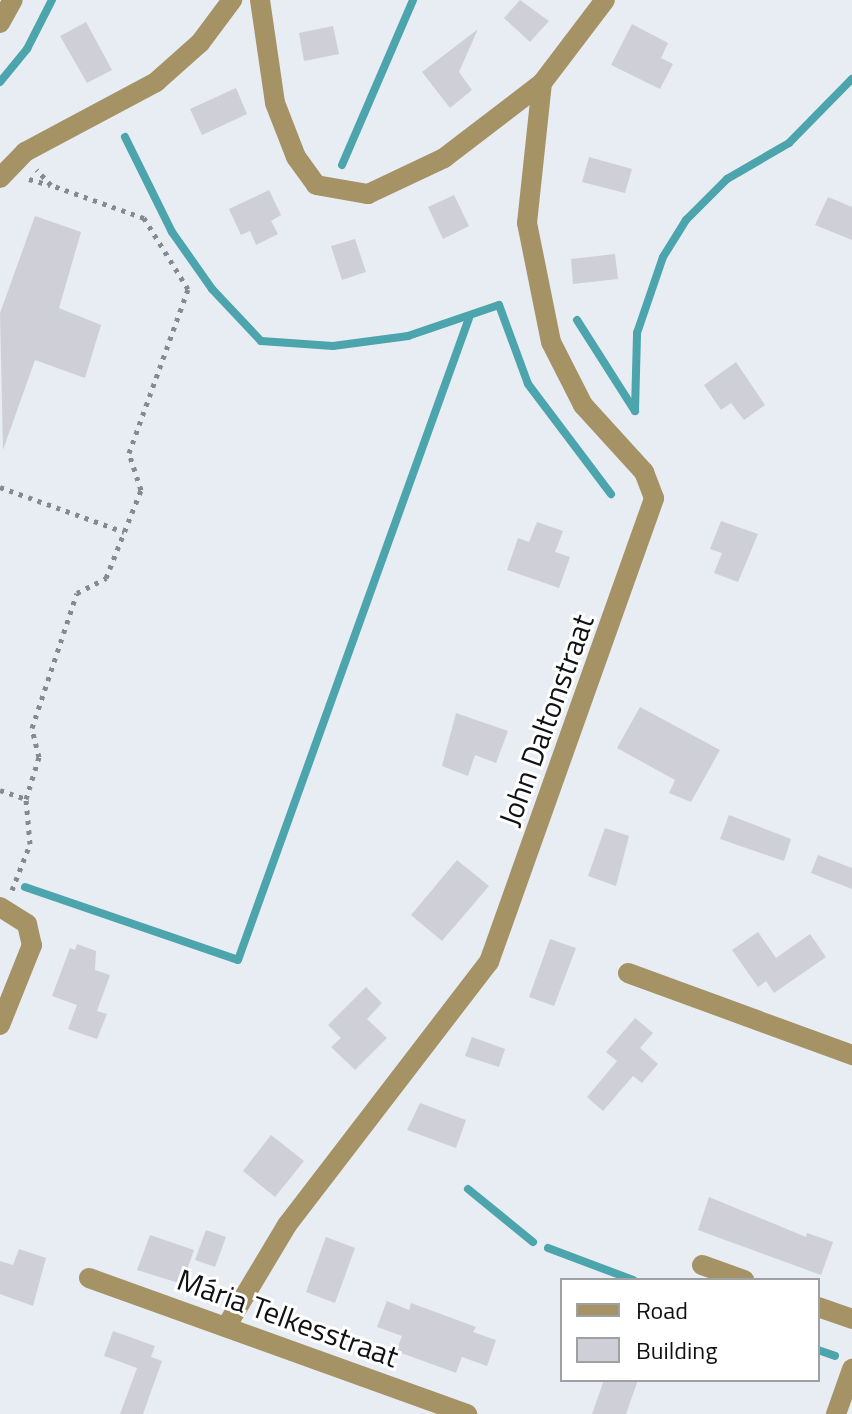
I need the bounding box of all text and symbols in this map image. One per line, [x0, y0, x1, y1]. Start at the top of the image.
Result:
street label: John Daltonstraat [491, 609, 601, 831]
street label: Mária Telkesstraat [173, 1261, 403, 1375]
legend [560, 1278, 820, 1382]
text: Road [636, 1292, 688, 1328]
text: Building [636, 1332, 718, 1368]

